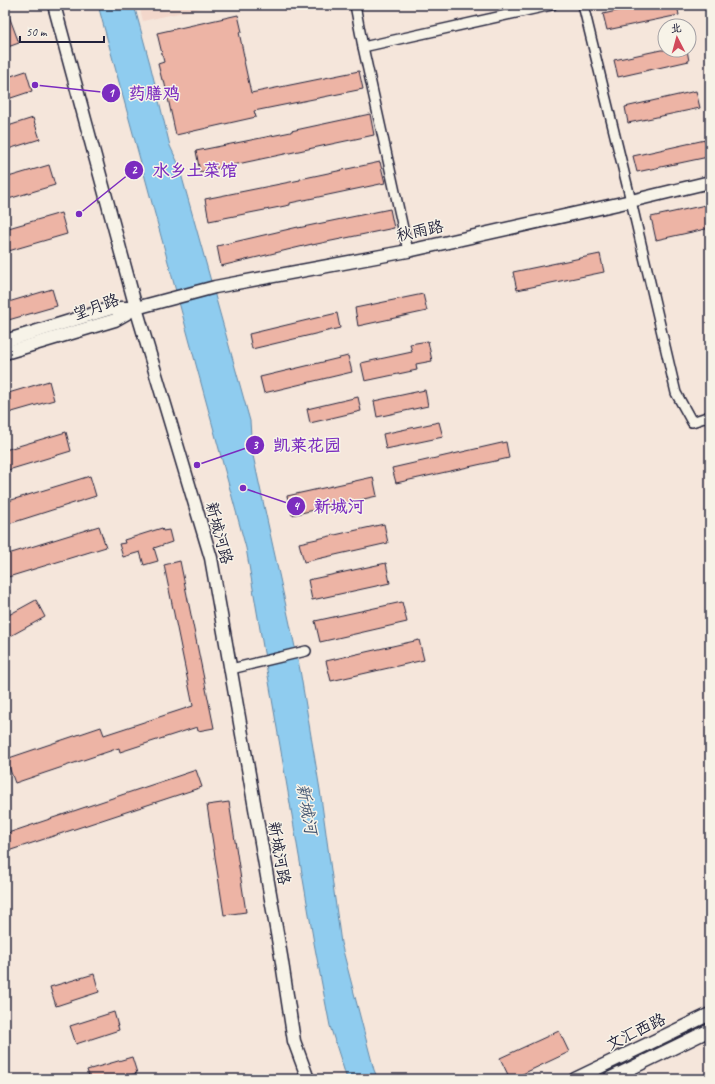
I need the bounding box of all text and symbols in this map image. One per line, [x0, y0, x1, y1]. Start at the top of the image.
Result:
scale bar [20, 18, 104, 44]
north arrow [657, 18, 697, 58]
text: 北 [670, 21, 682, 36]
text: 50 m [26, 24, 48, 40]
callout: 药膳鸡 [101, 78, 188, 107]
text: 药膳鸡 [129, 83, 180, 104]
text: 1 [108, 85, 115, 101]
callout: 水乡土菜馆 [124, 155, 245, 184]
text: 水乡土菜馆 [153, 160, 238, 181]
text: 2 [131, 162, 138, 178]
street label: 秋雨路 [394, 216, 446, 246]
street label: 望月路 [70, 289, 122, 325]
callout: 凯莱花园 [245, 431, 349, 460]
text: 凯莱花园 [273, 435, 341, 456]
text: 3 [252, 437, 259, 453]
callout: 新城河 [286, 492, 373, 521]
text: 新城河 [314, 496, 365, 517]
text: 4 [293, 498, 300, 514]
street label: 新城河路 [201, 499, 237, 567]
water label: 新城河 [292, 782, 322, 839]
street label: 新城河路 [264, 820, 294, 886]
street label: 文汇西路 [603, 1009, 669, 1055]

